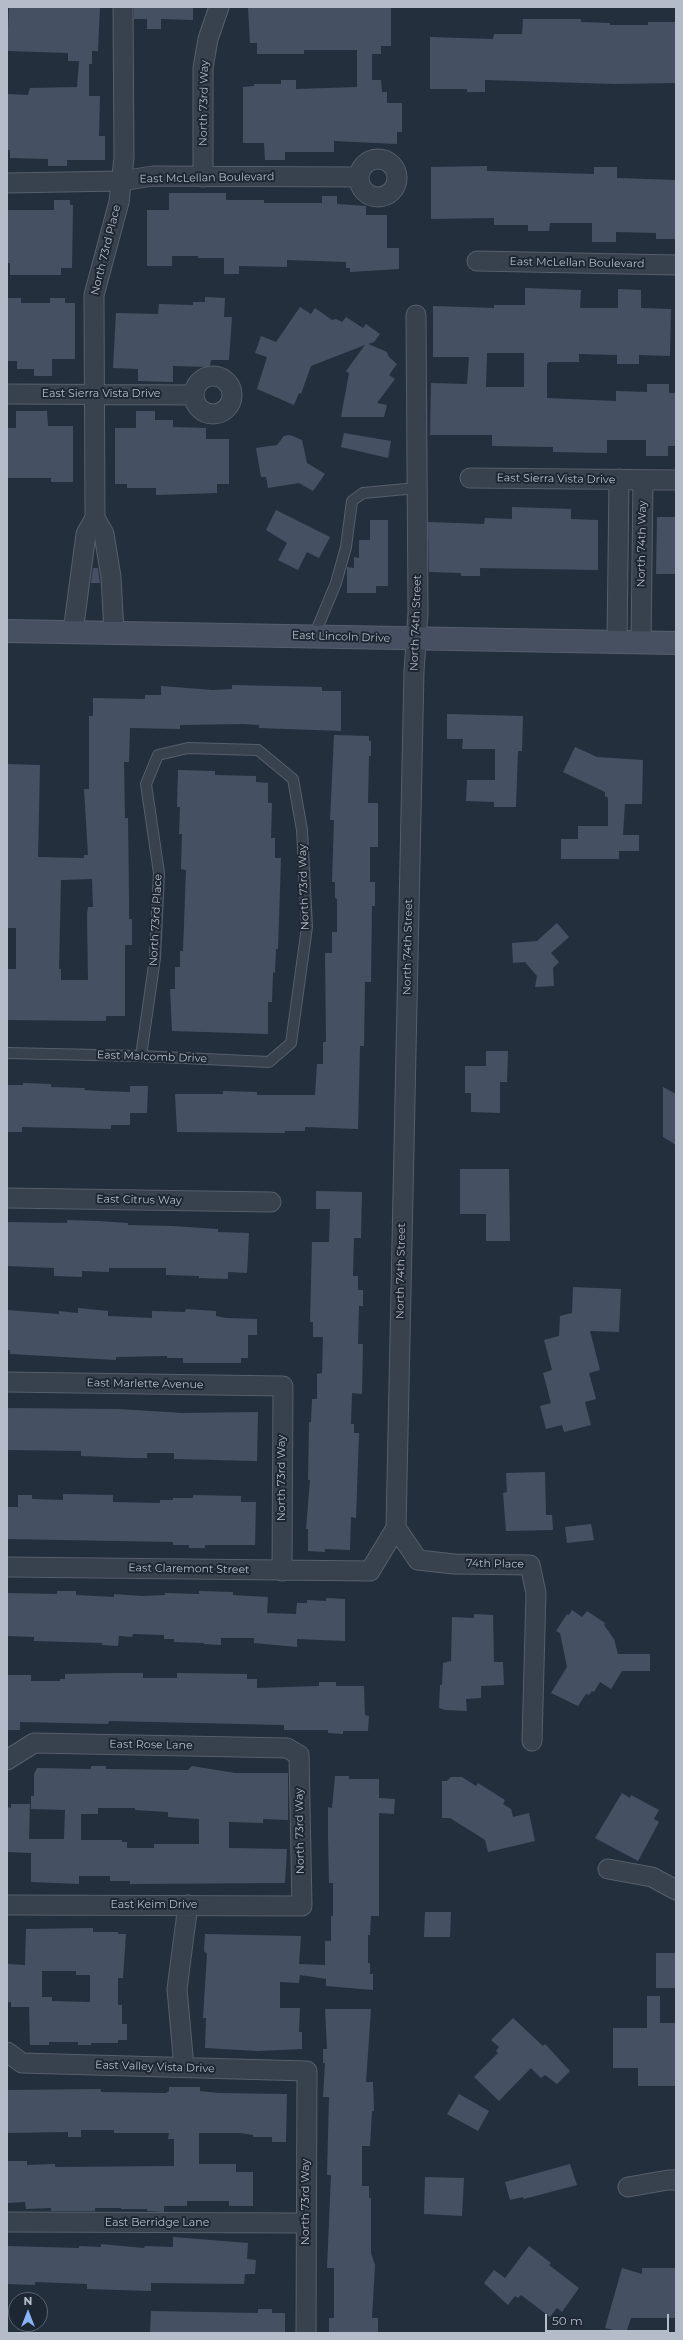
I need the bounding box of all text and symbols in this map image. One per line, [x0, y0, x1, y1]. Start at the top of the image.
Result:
street label: North 73rd Way [197, 60, 211, 146]
street label: East McLellan Boulevard [139, 170, 275, 186]
street label: North 73rd Place [88, 204, 124, 296]
street label: East McLellan Boulevard [509, 255, 645, 271]
street label: East Sierra Vista Drive [42, 387, 160, 401]
street label: East Sierra Vista Drive [497, 471, 615, 487]
street label: North 74th Way [635, 500, 649, 588]
street label: North 74th Street [408, 575, 424, 671]
street label: East Lincoln Drive [292, 629, 390, 645]
street label: North 73rd Way [296, 844, 312, 930]
street label: North 73rd Place [147, 873, 165, 967]
street label: North 74th Street [401, 899, 415, 995]
street label: East Malcomb Drive [97, 1048, 207, 1066]
street label: East Citrus Way [96, 1193, 182, 1207]
street label: North 74th Street [394, 1223, 408, 1319]
street label: East Marlette Avenue [86, 1376, 204, 1392]
street label: North 73rd Way [275, 1435, 289, 1521]
street label: 74th Place [466, 1557, 524, 1571]
street label: East Claremont Street [128, 1561, 250, 1577]
street label: East Rose Lane [109, 1738, 193, 1752]
street label: North 73rd Way [293, 1788, 307, 1874]
street label: East Keim Drive [110, 1898, 198, 1912]
street label: East Valley Vista Drive [95, 2058, 215, 2076]
street label: North 73rd Way [299, 2159, 313, 2245]
street label: East Berridge Lane [105, 2216, 209, 2230]
north arrow [8, 2292, 48, 2332]
text: N [24, 2294, 32, 2308]
scale bar [547, 2306, 671, 2332]
text: 50 m [552, 2313, 583, 2328]

